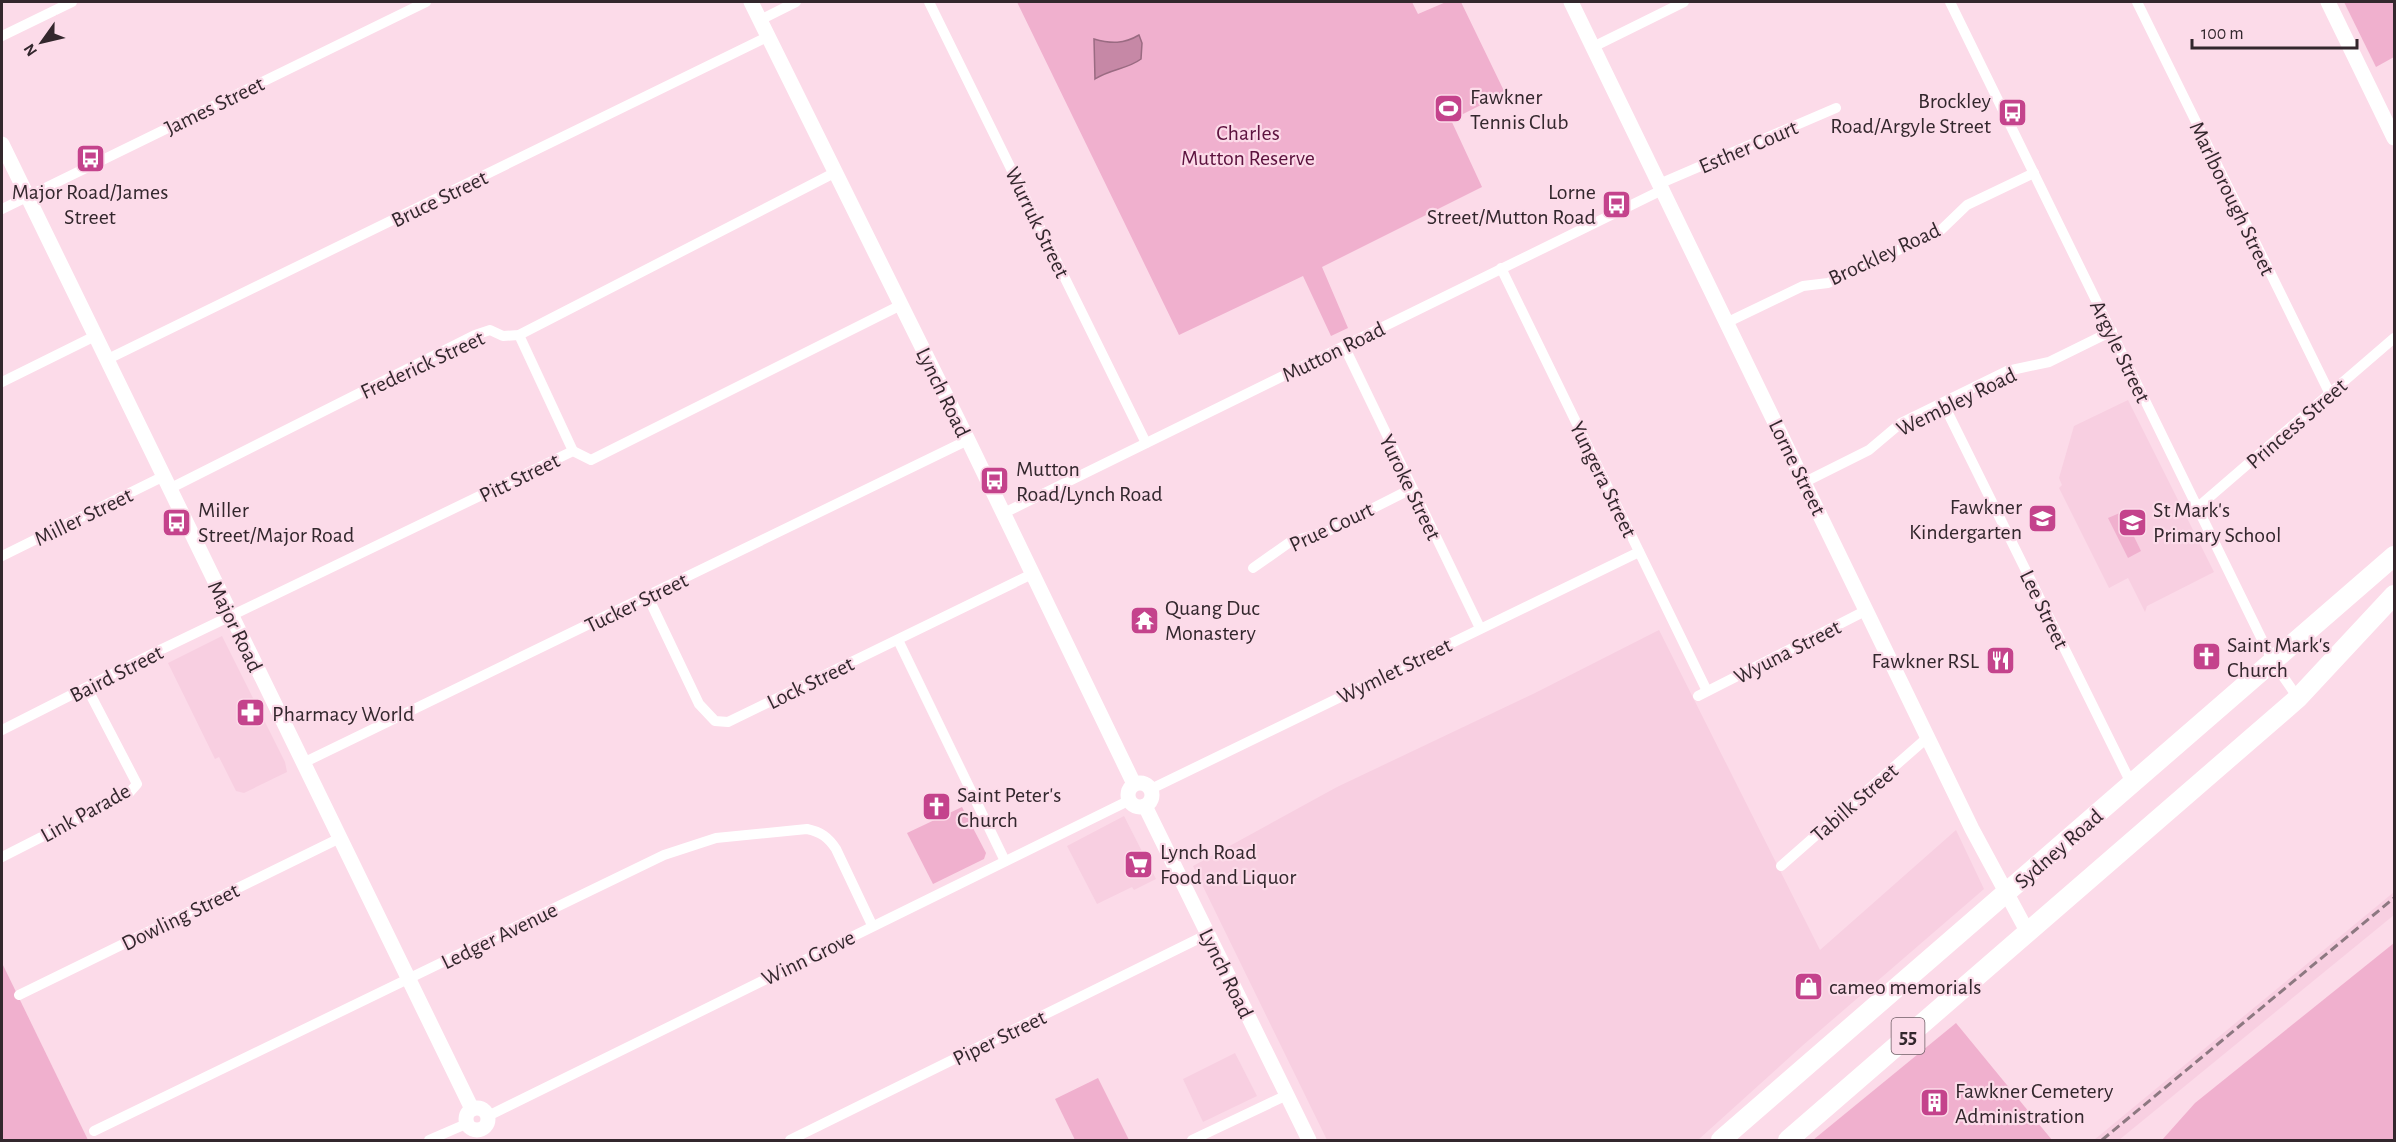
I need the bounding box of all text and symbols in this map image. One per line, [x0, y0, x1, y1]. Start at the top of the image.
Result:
north arrow [12, 12, 72, 72]
scale bar [2192, 12, 2357, 50]
text: 100 m [2201, 25, 2244, 43]
text: N [21, 41, 40, 59]
street label: James Street [161, 72, 268, 139]
place label: Fawkner Tennis Club [1470, 86, 1568, 133]
place label: Brockley Road/Argyle Street [1830, 90, 1992, 137]
sports icon: Fawkner Tennis Club [1433, 93, 1465, 125]
bus stop icon: Brockley Road/Argyle Street [1996, 97, 2028, 129]
street label: Esther Court [1696, 116, 1801, 178]
street label: Marlborough Street [2185, 118, 2279, 279]
park label: Charles Mutton Reserve [1181, 122, 1315, 169]
bus stop icon: Major Road/James Street [74, 143, 106, 175]
street label: Wurruk Street [1001, 163, 1073, 281]
street label: Bruce Street [388, 166, 491, 232]
place label: Major Road/James Street [12, 181, 168, 228]
place label: Lorne Street/Mutton Road [1427, 181, 1596, 228]
bus stop icon: Lorne Street/Mutton Road [1601, 188, 1633, 220]
street label: Brockley Road [1825, 219, 1944, 289]
street label: Argyle Street [2086, 297, 2154, 406]
street label: Mutton Road [1279, 318, 1388, 386]
street label: Frederick Street [357, 327, 488, 403]
street label: Lynch Road [912, 344, 974, 441]
street label: Wembley Road [1893, 363, 2020, 440]
street label: Princess Street [2242, 374, 2351, 473]
street label: Lorne Street [1765, 416, 1830, 519]
street label: Yungera Street [1566, 418, 1641, 541]
street label: Yuroke Street [1375, 431, 1445, 544]
street label: Pitt Street [476, 449, 563, 507]
place label: Mutton Road/Lynch Road [1016, 458, 1163, 505]
bus stop icon: Mutton Road/Lynch Road [979, 465, 1011, 497]
street label: Miller Street [31, 484, 136, 550]
place label: Fawkner Kindergarten [1909, 496, 2022, 543]
street label: Prue Court [1286, 498, 1377, 556]
place label: Miller Street/Major Road [198, 499, 354, 546]
place label: St Mark's Primary School [2153, 499, 2281, 546]
school or university icon: Fawkner Kindergarten [2027, 503, 2059, 535]
bus stop icon: Miller Street/Major Road [161, 506, 193, 538]
school or university icon: St Mark's Primary School [2116, 506, 2148, 538]
street label: Lee Street [2016, 567, 2073, 652]
street label: Tucker Street [582, 569, 691, 637]
street label: Major Road [204, 577, 267, 675]
place label: Quang Duc Monastery [1165, 597, 1260, 644]
temple icon: Quang Duc Monastery [1128, 604, 1160, 636]
street label: Wyuna Street [1731, 616, 1844, 688]
street label: Wymlet Street [1334, 634, 1455, 708]
place label: Saint Mark's Church [2227, 634, 2330, 681]
street label: Baird Street [66, 641, 167, 707]
church icon: Saint Mark's Church [2190, 641, 2222, 673]
restaurant icon: Fawkner RSL [1984, 644, 2016, 676]
place label: Fawkner RSL [1871, 650, 1980, 672]
street label: Lock Street [764, 653, 857, 713]
pharmacy icon: Pharmacy World [235, 697, 267, 729]
place label: Pharmacy World [272, 703, 414, 725]
street label: Tabilk Street [1807, 759, 1902, 846]
street label: Link Parade [37, 779, 134, 846]
place label: Saint Peter's Church [957, 784, 1061, 831]
church icon: Saint Peter's Church [920, 791, 952, 823]
street label: Sydney Road [2010, 805, 2107, 893]
place label: Lynch Road Food and Liquor [1160, 841, 1296, 888]
supermarket icon: Lynch Road Food and Liquor [1123, 848, 1155, 880]
street label: Dowling Street [118, 879, 243, 955]
street label: Ledger Avenue [438, 898, 561, 973]
street label: Lynch Road [1195, 925, 1257, 1022]
street label: Winn Grove [758, 926, 858, 990]
shop icon: cameo memorials [1792, 970, 1824, 1002]
place label: cameo memorials [1829, 976, 1981, 998]
street label: Piper Street [949, 1006, 1049, 1070]
road number: 55 [1892, 1018, 1924, 1054]
place label: Fawkner Cemetery Administration [1955, 1080, 2114, 1127]
building icon: Fawkner Cemetery Administration [1918, 1087, 1950, 1119]

